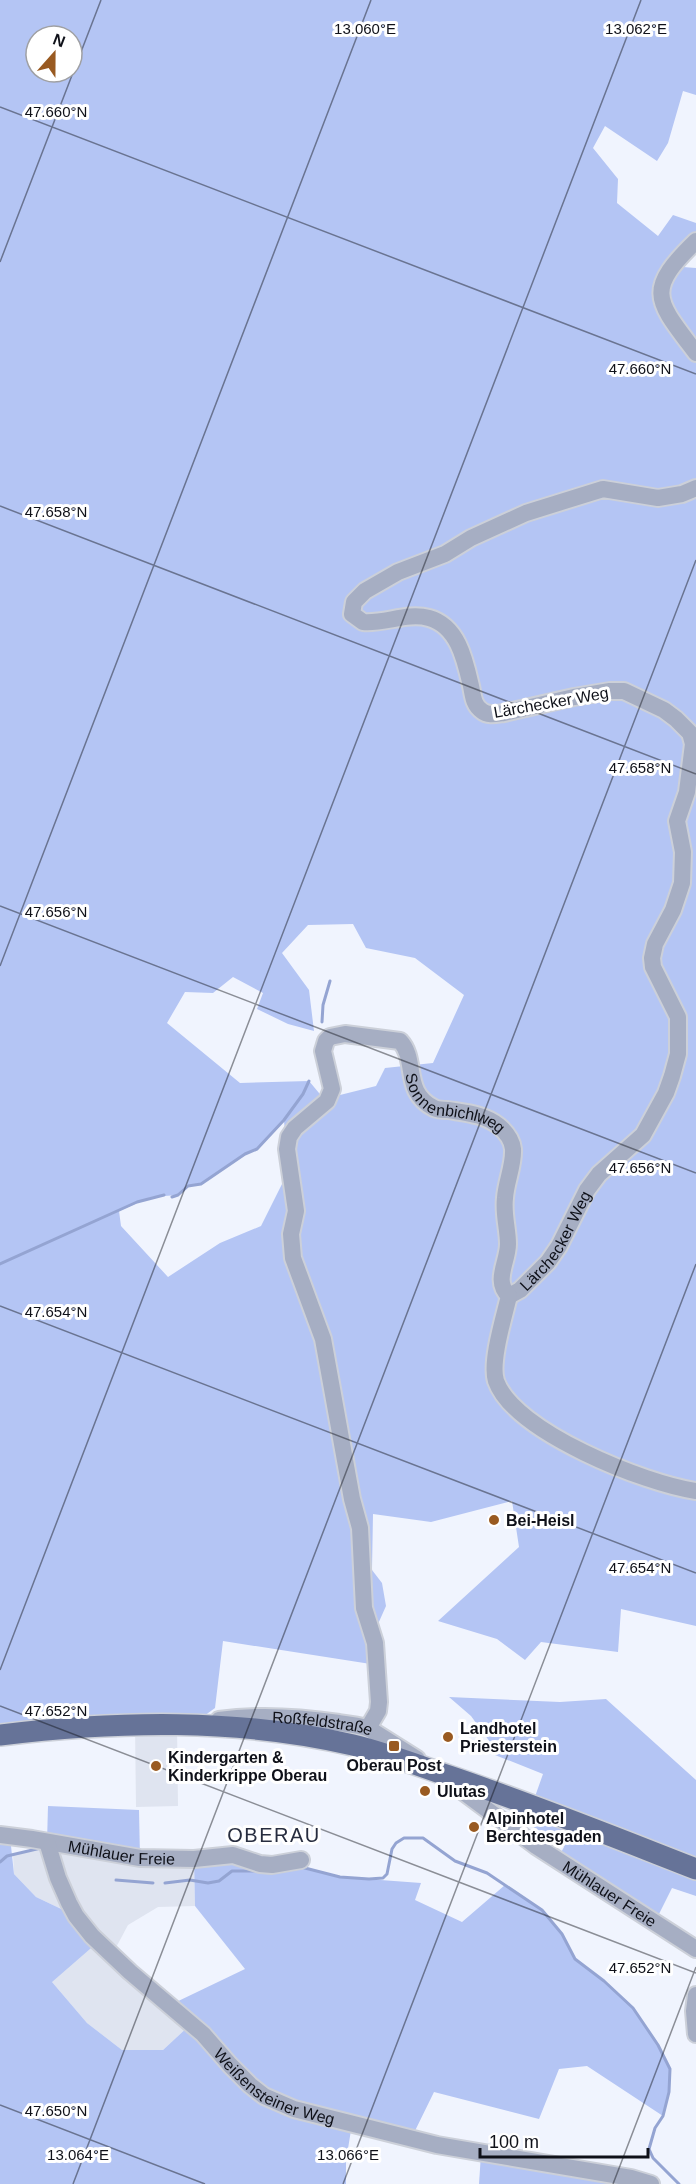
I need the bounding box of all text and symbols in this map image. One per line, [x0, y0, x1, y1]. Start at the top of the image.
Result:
text: 13.060°E [334, 20, 396, 37]
text: 13.062°E [605, 20, 667, 37]
north arrow [24, 24, 84, 84]
text: N [51, 30, 68, 50]
text: 47.660°N [25, 103, 87, 120]
text: 47.660°N [609, 360, 671, 377]
text: 47.658°N [25, 503, 87, 520]
street label: Lärchecker Weg [492, 684, 610, 721]
text: 47.658°N [609, 759, 671, 776]
text: 47.656°N [25, 903, 87, 920]
street label: Sonnenbichlweg [402, 1071, 508, 1136]
text: 47.656°N [609, 1159, 671, 1176]
street label: Lärchecker Weg [517, 1188, 594, 1294]
text: 47.654°N [25, 1303, 87, 1320]
place label: Bei-Heisl [506, 1512, 574, 1529]
marker: Bei-Heisl [487, 1513, 501, 1527]
text: 47.654°N [609, 1559, 671, 1576]
text: 47.652°N [25, 1702, 87, 1719]
street label: Roßfeldstraße [272, 1709, 376, 1739]
place label: Landhotel Priesterstein [460, 1720, 557, 1755]
marker: Landhotel Priesterstein [441, 1730, 455, 1744]
marker: Oberau Post [387, 1739, 401, 1753]
place label: Kindergarten & Kinderkrippe Oberau [168, 1749, 327, 1784]
place label: Oberau Post [346, 1757, 442, 1774]
marker: Kindergarten & Kinderkrippe Oberau [149, 1759, 163, 1773]
place label: Ulutas [437, 1783, 486, 1800]
marker: Ulutas [418, 1784, 432, 1798]
place label: Alpinhotel Berchtesgaden [486, 1810, 602, 1845]
marker: Alpinhotel Berchtesgaden [467, 1820, 481, 1834]
district label: OBERAU [227, 1824, 321, 1846]
street label: Mühlauer Freie [67, 1838, 175, 1868]
street label: Mühlauer Freie [560, 1858, 660, 1930]
text: 47.652°N [609, 1959, 671, 1976]
street label: Weißensteiner Weg [210, 2045, 336, 2128]
text: 47.650°N [25, 2102, 87, 2119]
scale bar [480, 2121, 648, 2159]
text: 100 m [489, 2132, 539, 2152]
text: 13.064°E [47, 2146, 109, 2163]
text: 13.066°E [317, 2146, 379, 2163]

